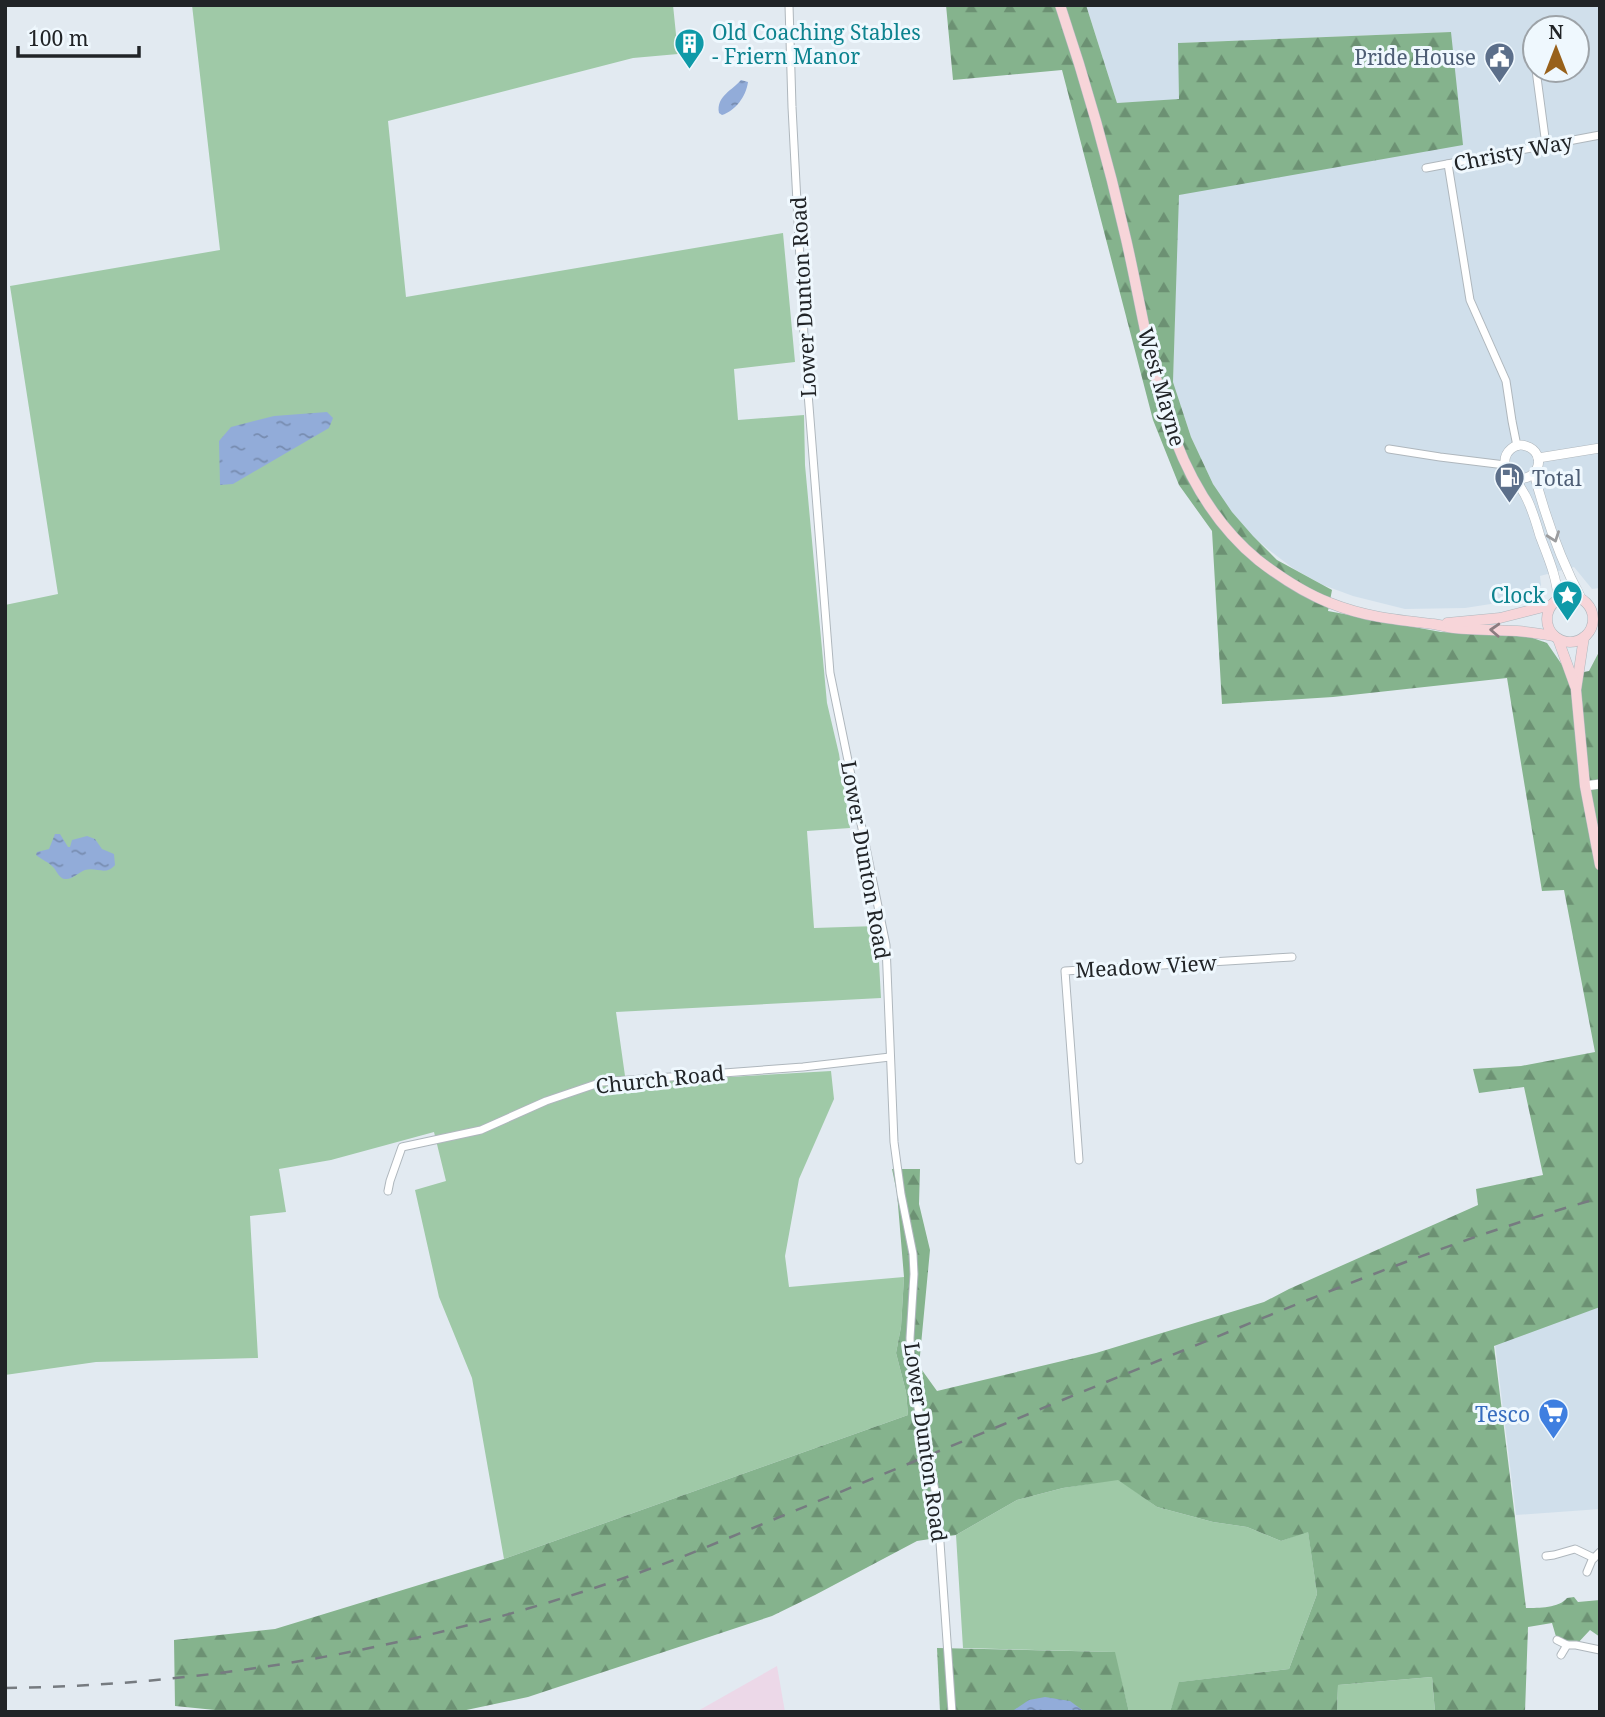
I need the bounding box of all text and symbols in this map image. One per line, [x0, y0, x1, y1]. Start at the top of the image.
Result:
scale bar [18, 14, 138, 58]
north arrow [1521, 14, 1591, 84]
place label: Old Coaching Stables - Friern Manor [712, 18, 921, 70]
text: N [1549, 19, 1564, 45]
text: 100 m [28, 24, 89, 52]
building icon: Old Coaching Stables - Friern Manor [672, 27, 706, 71]
public building icon: Pride House [1482, 40, 1516, 84]
place label: Pride House [1354, 43, 1476, 71]
street label: Christy Way [1451, 127, 1575, 177]
street label: Lower Dunton Road [784, 196, 822, 398]
street label: West Mayne [1132, 324, 1192, 450]
fuel station icon: Total [1492, 461, 1526, 505]
place label: Total [1532, 464, 1582, 492]
one-way arrow [1546, 531, 1560, 543]
place icon: Clock [1551, 578, 1585, 622]
place label: Clock [1491, 581, 1546, 609]
one-way arrow [1489, 623, 1500, 638]
street label: Lower Dunton Road [835, 759, 897, 962]
street label: Meadow View [1075, 948, 1218, 984]
street label: Church Road [594, 1058, 726, 1100]
street label: Lower Dunton Road [898, 1340, 954, 1544]
supermarket icon: Tesco [1536, 1397, 1570, 1441]
place label: Tesco [1475, 1400, 1530, 1428]

